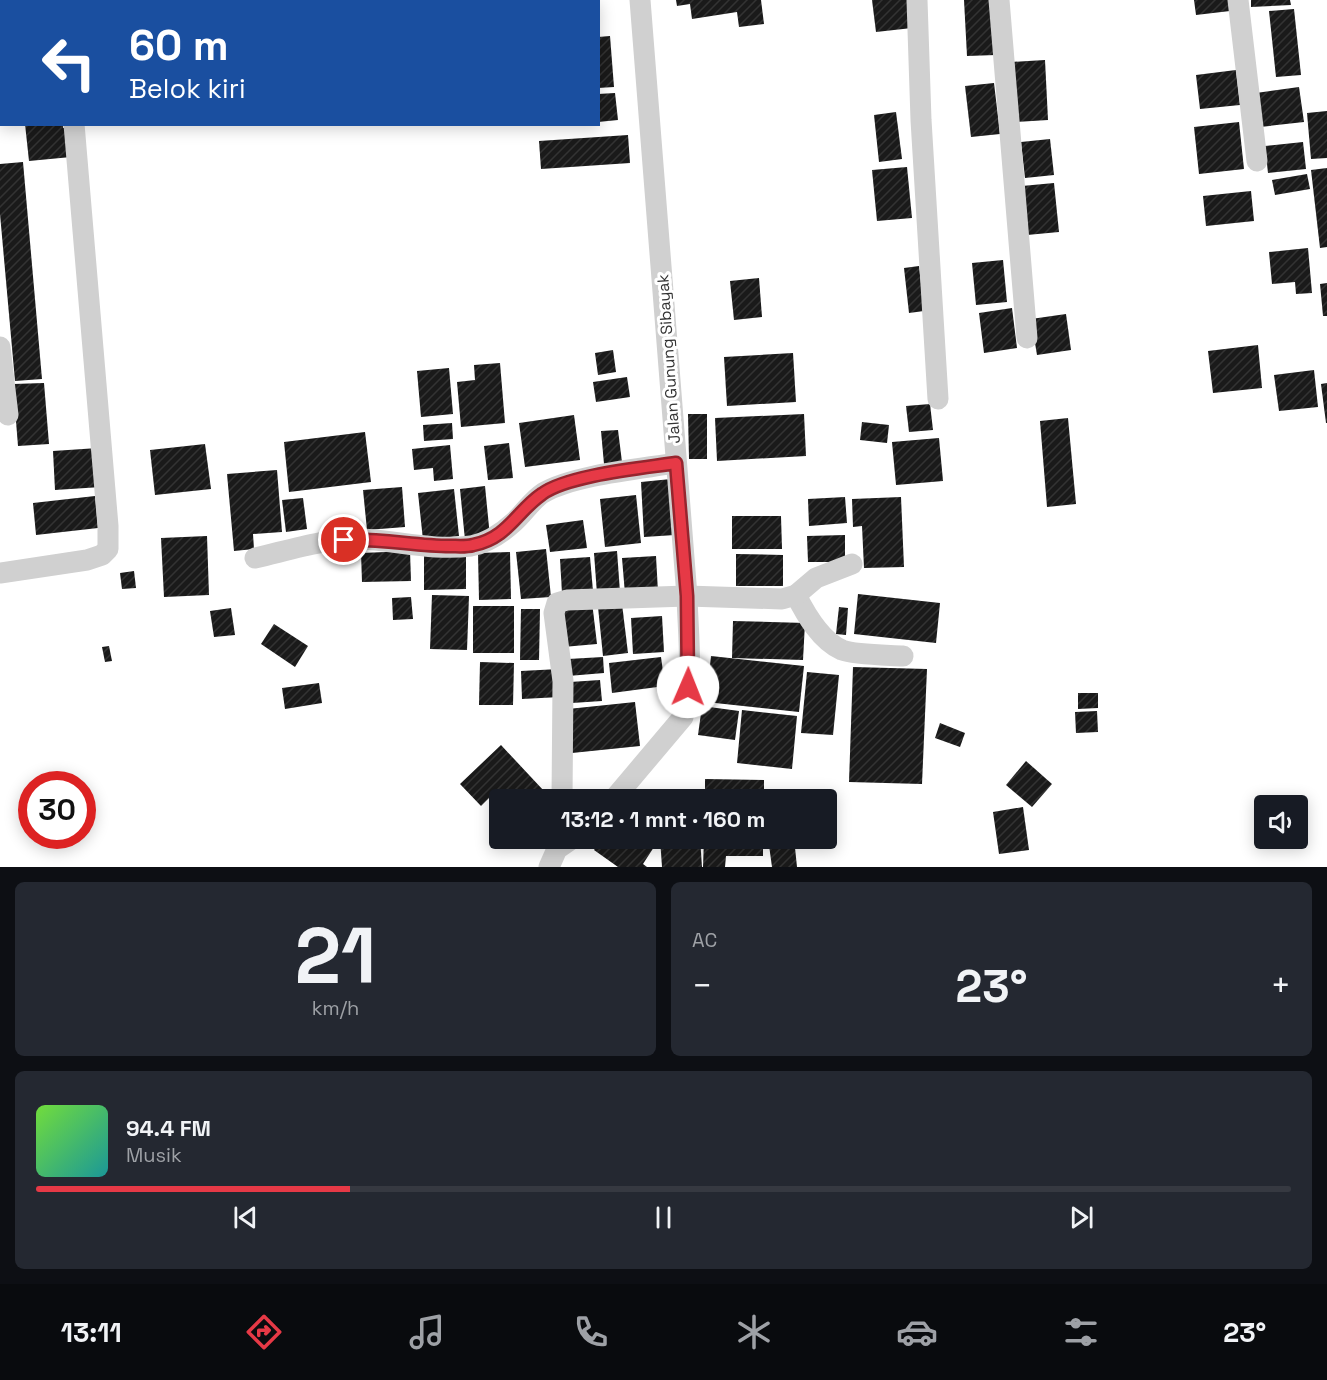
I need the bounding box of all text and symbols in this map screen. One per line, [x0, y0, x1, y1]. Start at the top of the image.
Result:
text: 60 m [129, 19, 229, 72]
icon: left [30, 24, 108, 102]
text: Belok kiri [129, 71, 246, 106]
street label: Jalan Gunung Sibayak [652, 273, 685, 444]
pin [318, 514, 369, 565]
icon: arrive [327, 523, 360, 556]
position arrow [656, 655, 720, 719]
speed limit sign: 30 [18, 771, 96, 849]
map controls [1254, 795, 1308, 849]
button: sound [1254, 795, 1308, 849]
text: 13:12 · 1 mnt · 160 m [561, 805, 765, 833]
text: 21 [295, 906, 376, 1006]
text: AC [692, 927, 717, 953]
text: 23° [956, 958, 1027, 1015]
text: − [692, 965, 712, 1007]
text: + [1271, 965, 1291, 1007]
text: km/h [312, 995, 359, 1021]
text: 94.4 FM [126, 1114, 211, 1142]
text: Musik [126, 1142, 182, 1168]
icon: previous [229, 1201, 262, 1234]
icon: pause [647, 1201, 680, 1234]
icon: next [1065, 1201, 1098, 1234]
icon: directions [243, 1311, 285, 1353]
icon: music [406, 1311, 448, 1353]
icon: phone [570, 1311, 612, 1353]
icon: climate [733, 1311, 775, 1353]
icon: car [896, 1311, 938, 1353]
icon: filters [1060, 1311, 1102, 1353]
text: 13:11 [61, 1315, 122, 1350]
text: 23° [1223, 1315, 1266, 1350]

